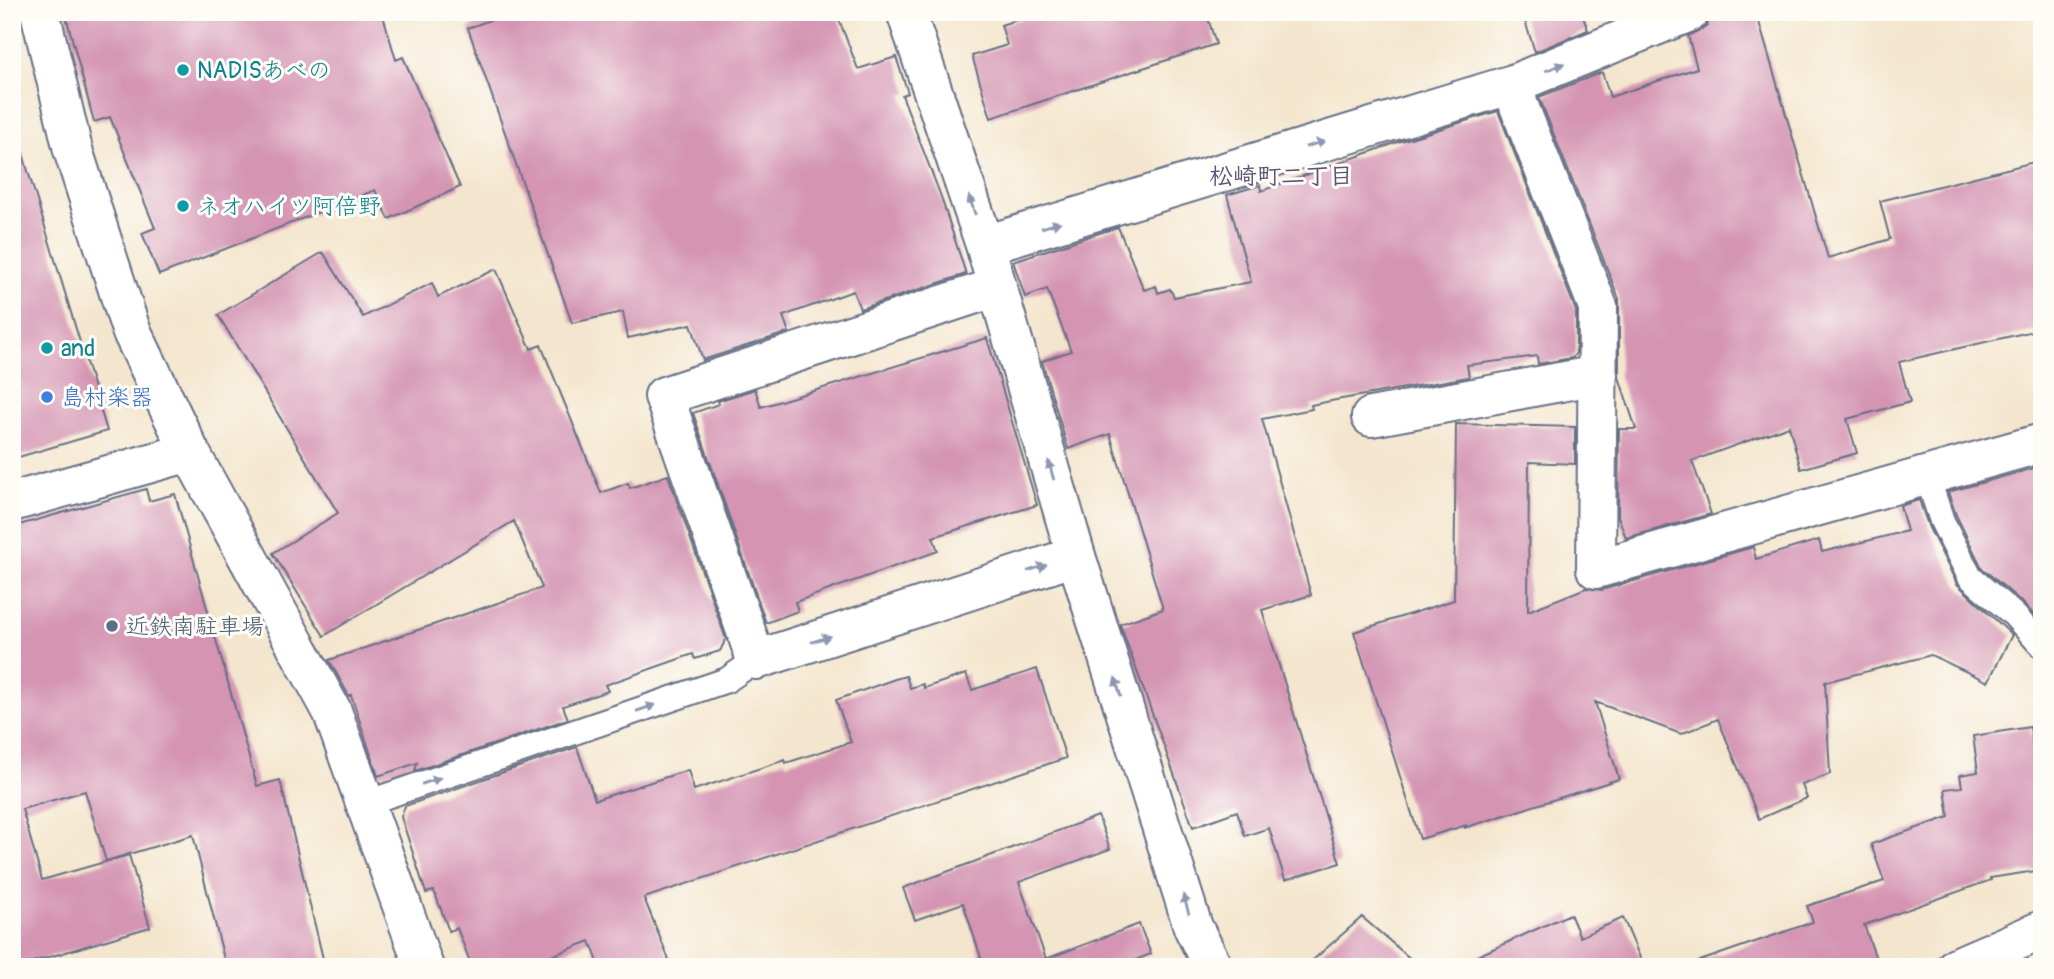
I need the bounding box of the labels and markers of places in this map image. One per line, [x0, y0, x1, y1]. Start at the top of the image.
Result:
place label: NADISあべの [197, 56, 331, 85]
marker: NADISあべの [175, 62, 191, 78]
place label: ネオハイツ阿倍野 [197, 192, 381, 221]
marker: ネオハイツ阿倍野 [175, 198, 191, 214]
place label: and [61, 334, 95, 363]
marker: and [39, 340, 55, 356]
place label: 島村楽器 [61, 383, 153, 412]
marker: 島村楽器 [39, 389, 55, 405]
place label: 近鉄南駐車場 [126, 612, 264, 641]
marker: 近鉄南駐車場 [104, 618, 120, 634]

